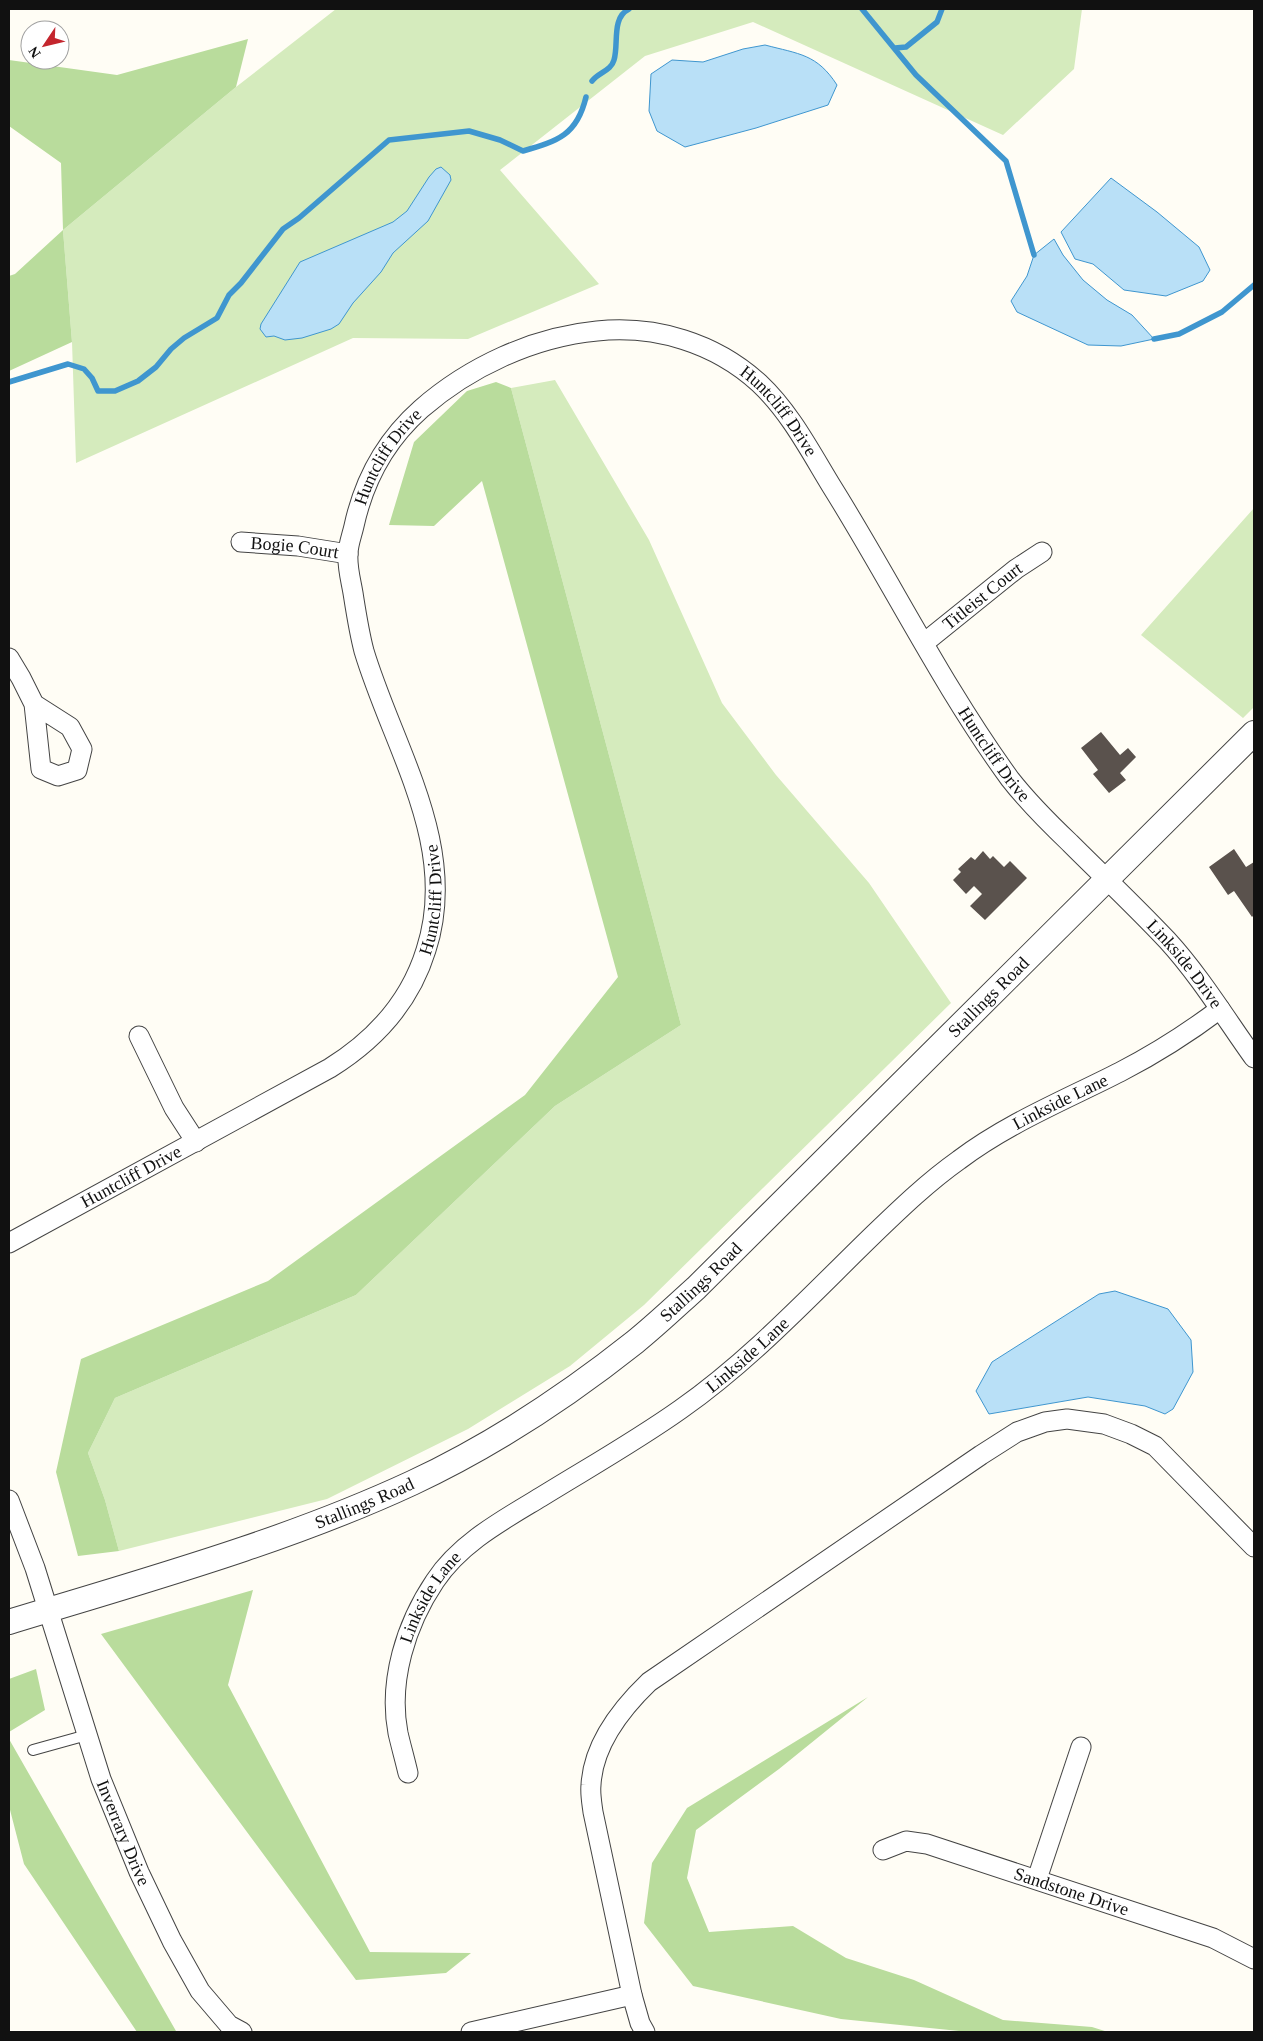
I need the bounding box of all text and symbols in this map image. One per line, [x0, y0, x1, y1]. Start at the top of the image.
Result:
north arrow [20, 20, 70, 70]
text: N [26, 44, 44, 61]
street label: Huntcliff Drive [736, 361, 821, 460]
street label: Huntcliff Drive [350, 404, 425, 508]
street label: Bogie Court [250, 533, 340, 562]
street label: Titleist Court [939, 558, 1026, 634]
street label: Huntcliff Drive [954, 703, 1034, 806]
street label: Huntcliff Drive [415, 843, 445, 958]
street label: Linkside Drive [1143, 915, 1226, 1012]
street label: Stallings Road [944, 953, 1033, 1041]
street label: Linkside Lane [1009, 1070, 1111, 1134]
street label: Huntcliff Drive [77, 1141, 185, 1212]
street label: Stallings Road [656, 1238, 746, 1326]
street label: Linkside Lane [702, 1313, 793, 1397]
street label: Stallings Road [312, 1473, 417, 1533]
street label: Linkside Lane [396, 1547, 465, 1645]
street label: Inverrary Drive [92, 1777, 154, 1889]
street label: Sandstone Drive [1012, 1863, 1131, 1920]

